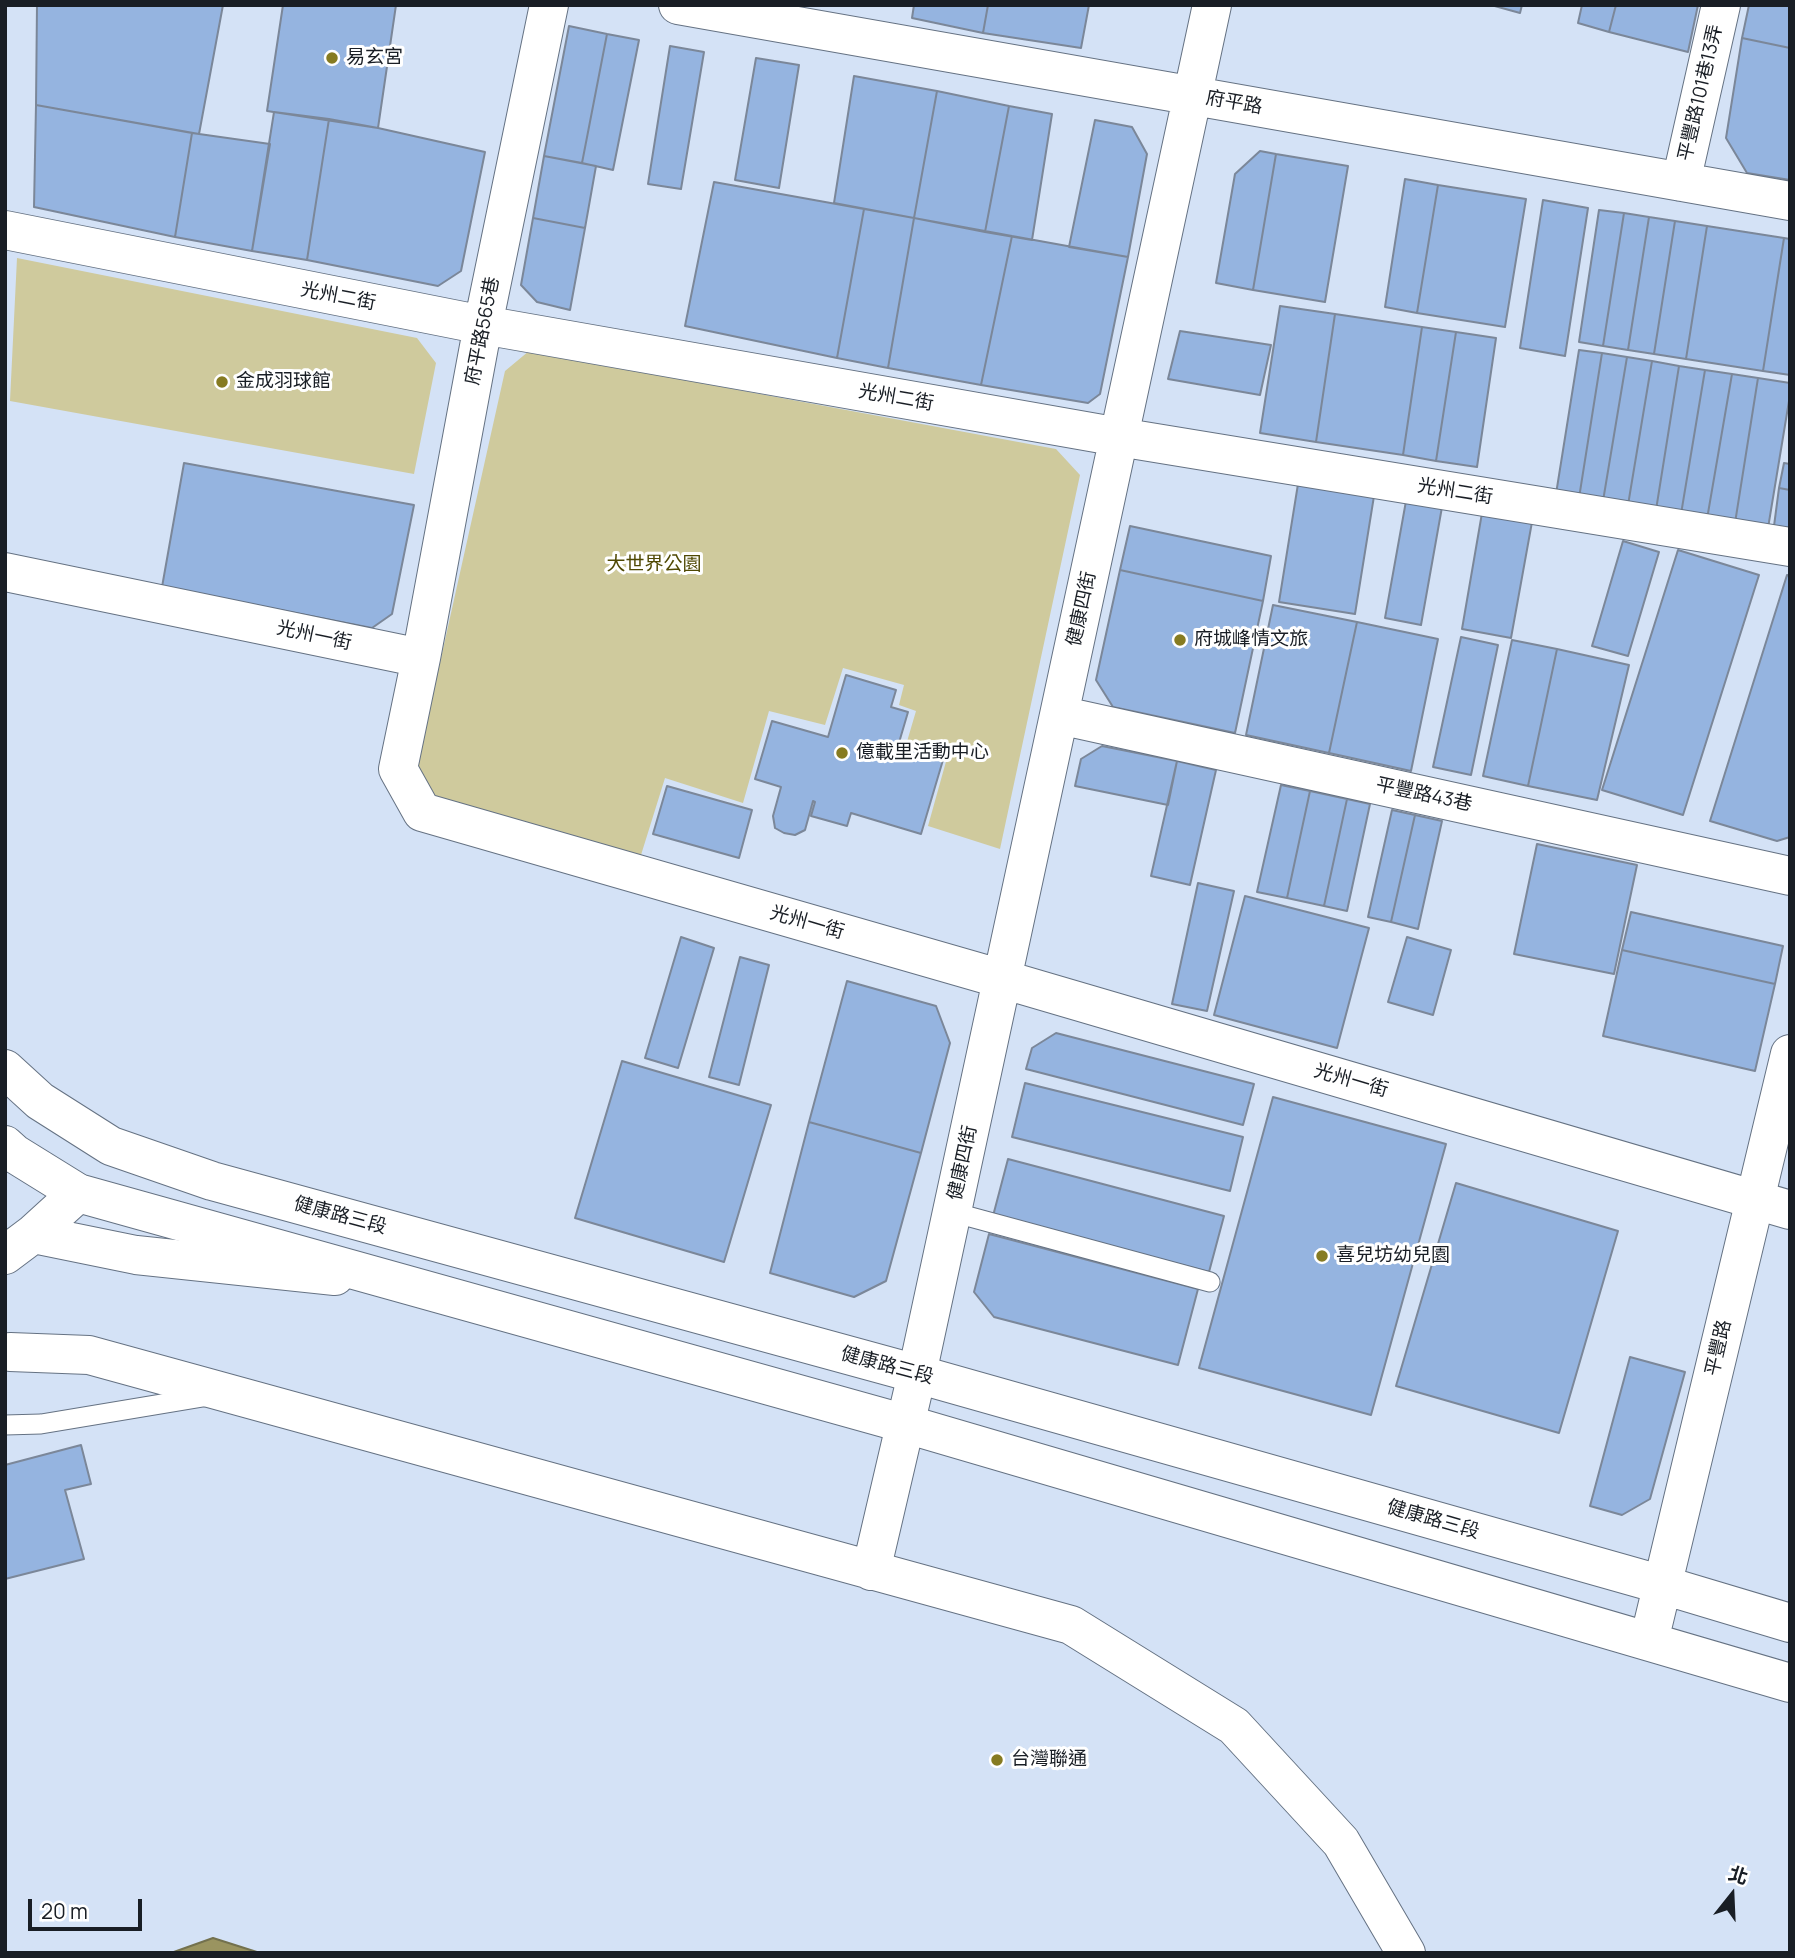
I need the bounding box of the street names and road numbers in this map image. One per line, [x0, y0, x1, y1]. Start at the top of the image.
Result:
street label: 平豐路101巷13弄 [1674, 23, 1728, 163]
street label: 府平路 [1204, 87, 1264, 119]
street label: 府平路565巷 [461, 275, 505, 387]
street label: 光州二街 [299, 279, 377, 315]
street label: 光州二街 [857, 380, 935, 416]
street label: 光州二街 [1416, 475, 1494, 509]
street label: 健康四街 [1063, 569, 1101, 649]
street label: 光州一街 [274, 617, 354, 655]
street label: 平豐路43巷 [1374, 774, 1474, 816]
street label: 光州一街 [767, 902, 847, 944]
street label: 光州一街 [1311, 1060, 1391, 1102]
street label: 健康四街 [944, 1123, 982, 1203]
street label: 健康路三段 [291, 1193, 389, 1239]
street label: 平豐路 [1701, 1318, 1737, 1378]
street label: 健康路三段 [838, 1343, 936, 1389]
street label: 健康路三段 [1384, 1496, 1482, 1544]

